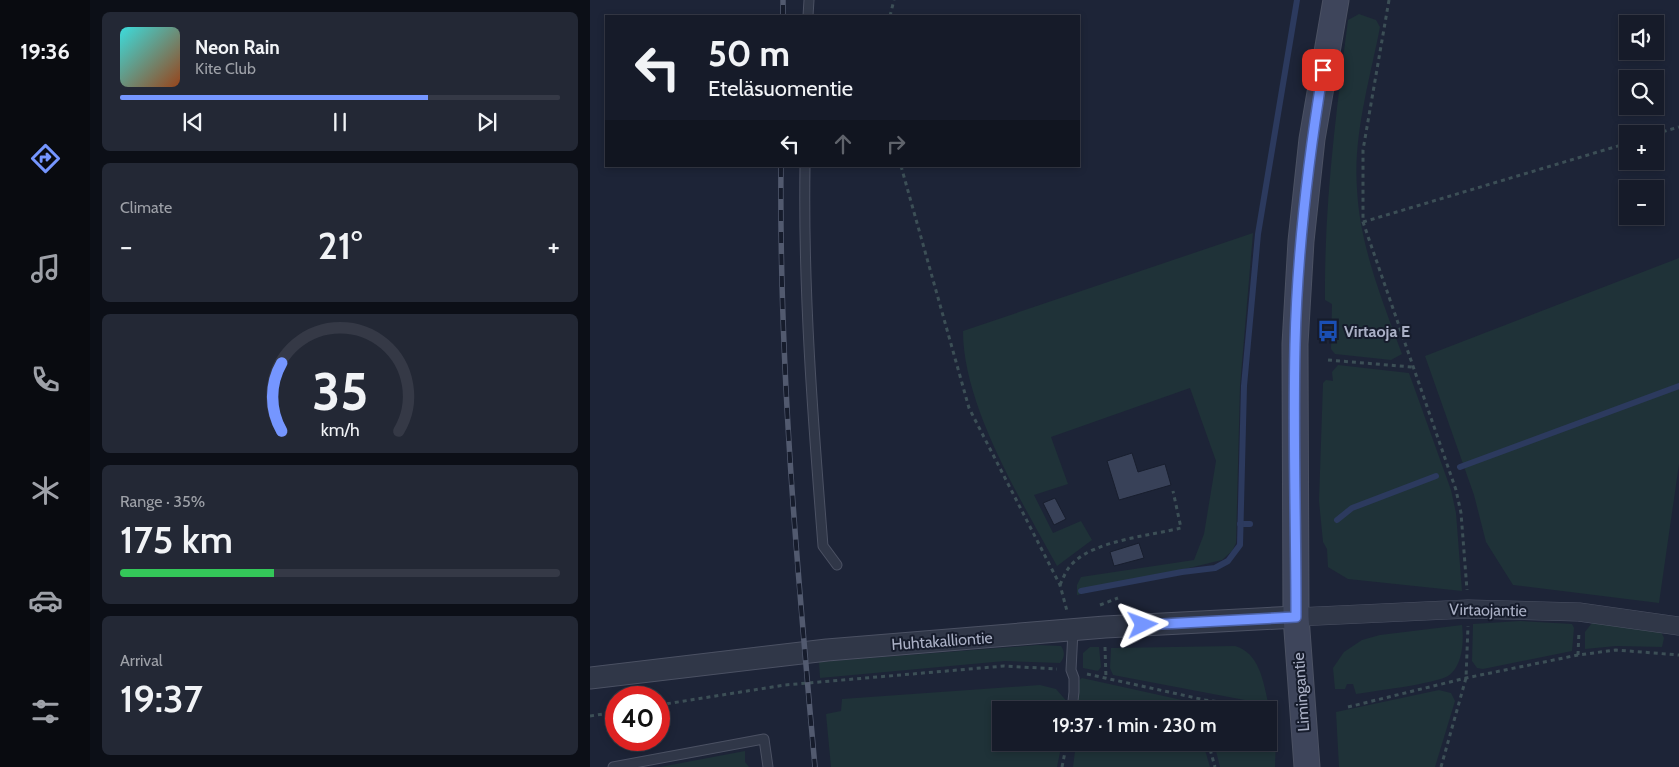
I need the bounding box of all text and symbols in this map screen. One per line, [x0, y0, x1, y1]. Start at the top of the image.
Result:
map controls [1619, 15, 1664, 225]
button: sound [1619, 15, 1664, 60]
text: 50 m [708, 32, 790, 75]
icon: left [625, 35, 690, 100]
text: Neon Rain [195, 36, 280, 59]
text: 19:36 [20, 38, 70, 65]
pin [1302, 49, 1344, 91]
icon: arrive [1309, 56, 1337, 84]
text: Kite Club [195, 59, 256, 78]
button: search [1619, 70, 1664, 115]
text: Eteläsuomentie [708, 75, 853, 102]
icon: previous [179, 108, 207, 136]
icon: pause [326, 108, 354, 136]
icon: next [473, 108, 501, 136]
button: + [1619, 125, 1664, 170]
icon: left [776, 130, 804, 158]
icon: ahead [829, 130, 857, 158]
icon: right [882, 130, 910, 158]
icon: directions [28, 141, 63, 176]
button: − [1619, 180, 1664, 225]
text: Climate [120, 198, 172, 217]
text: 21° [318, 222, 362, 269]
text: − [120, 229, 132, 263]
text: + [548, 229, 560, 263]
icon: music [28, 251, 63, 286]
bus stop icon: Virtaoja E [1315, 318, 1341, 344]
place label: Virtaoja E [1344, 322, 1410, 341]
text: 35 [312, 360, 368, 423]
icon: phone [28, 362, 63, 397]
text: km/h [320, 419, 360, 440]
icon: climate [28, 473, 63, 508]
text: Range · 35% [120, 492, 205, 511]
text: 175 km [120, 516, 233, 563]
icon: car [28, 583, 63, 618]
position arrow [1116, 598, 1168, 650]
street label: Virtaojantie [1449, 600, 1527, 620]
street label: Huhtakalliontie [891, 628, 993, 654]
text: Arrival [120, 651, 163, 670]
street label: Limingantie [1289, 652, 1313, 732]
text: 19:37 [120, 675, 203, 722]
speed limit sign: 40 [605, 686, 670, 751]
icon: filters [28, 694, 63, 729]
text: 19:37 · 1 min · 230 m [1052, 714, 1217, 737]

